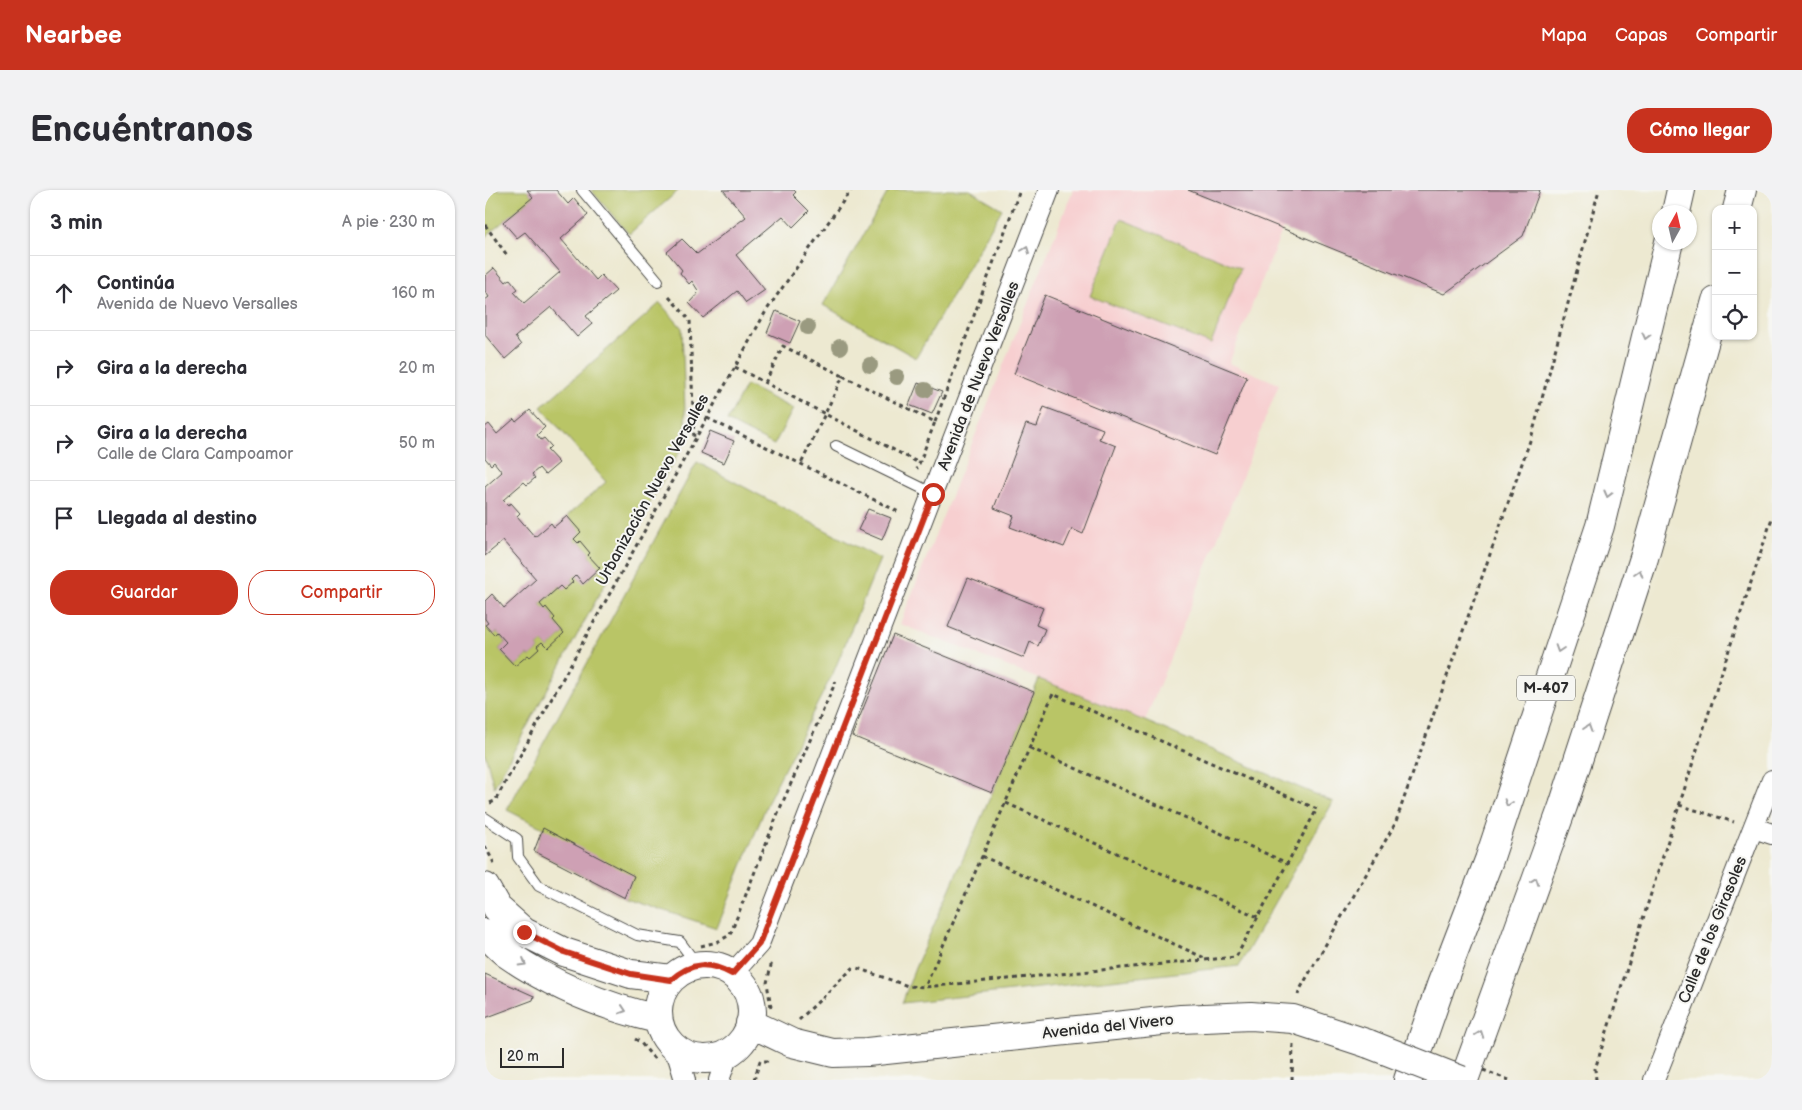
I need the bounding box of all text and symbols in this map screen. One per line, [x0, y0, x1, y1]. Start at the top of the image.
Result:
text: Nearbee [25, 21, 122, 50]
text: Mapa [1541, 25, 1587, 46]
text: Capas [1615, 25, 1668, 46]
text: Compartir [1696, 25, 1777, 46]
button: Cómo llegar [1627, 108, 1772, 153]
text: Encuéntranos [30, 109, 253, 152]
north arrow [1652, 205, 1697, 250]
map controls [1712, 205, 1757, 340]
button: + [1712, 205, 1757, 250]
text: 3 min [50, 210, 103, 235]
text: A pie · 230 m [342, 213, 435, 232]
one-way arrow [1020, 246, 1030, 255]
button: − [1712, 250, 1757, 295]
text: Continúa [97, 272, 175, 295]
icon: ahead [50, 279, 78, 307]
street label: Avenida de Nuevo Versalles [934, 279, 1024, 473]
text: 160 m [392, 284, 435, 303]
text: Avenida de Nuevo Versalles [97, 295, 298, 314]
button: locate [1712, 295, 1757, 340]
one-way arrow [1641, 332, 1652, 341]
icon: right [50, 354, 78, 382]
text: Gira a la derecha [97, 357, 247, 380]
text: 20 m [399, 359, 435, 378]
street label: Urbanización Nuevo Versalles [592, 391, 714, 589]
text: Gira a la derecha [97, 422, 247, 445]
icon: right [50, 429, 78, 457]
text: 50 m [399, 434, 435, 453]
text: Calle de Clara Campoamor [97, 445, 293, 464]
route start [922, 483, 945, 506]
one-way arrow [1603, 489, 1613, 498]
icon: arrive [50, 504, 78, 532]
text: Llegada al destino [97, 507, 257, 530]
button: Guardar [50, 570, 238, 615]
button: Compartir [248, 570, 435, 615]
one-way arrow [1633, 570, 1643, 578]
one-way arrow [1555, 644, 1565, 653]
road number: M-407 [1517, 676, 1575, 700]
one-way arrow [1583, 724, 1593, 732]
one-way arrow [1504, 799, 1514, 807]
street label: Calle de los Girasoles [1675, 854, 1751, 1006]
one-way arrow [1529, 878, 1539, 886]
route end [513, 921, 536, 944]
one-way arrow [518, 957, 527, 967]
one-way arrow [618, 1004, 626, 1014]
street label: Avenida del Vivero [1041, 1011, 1175, 1043]
one-way arrow [1474, 1030, 1484, 1039]
scale bar [500, 1045, 564, 1068]
text: 20 m [507, 1048, 539, 1065]

